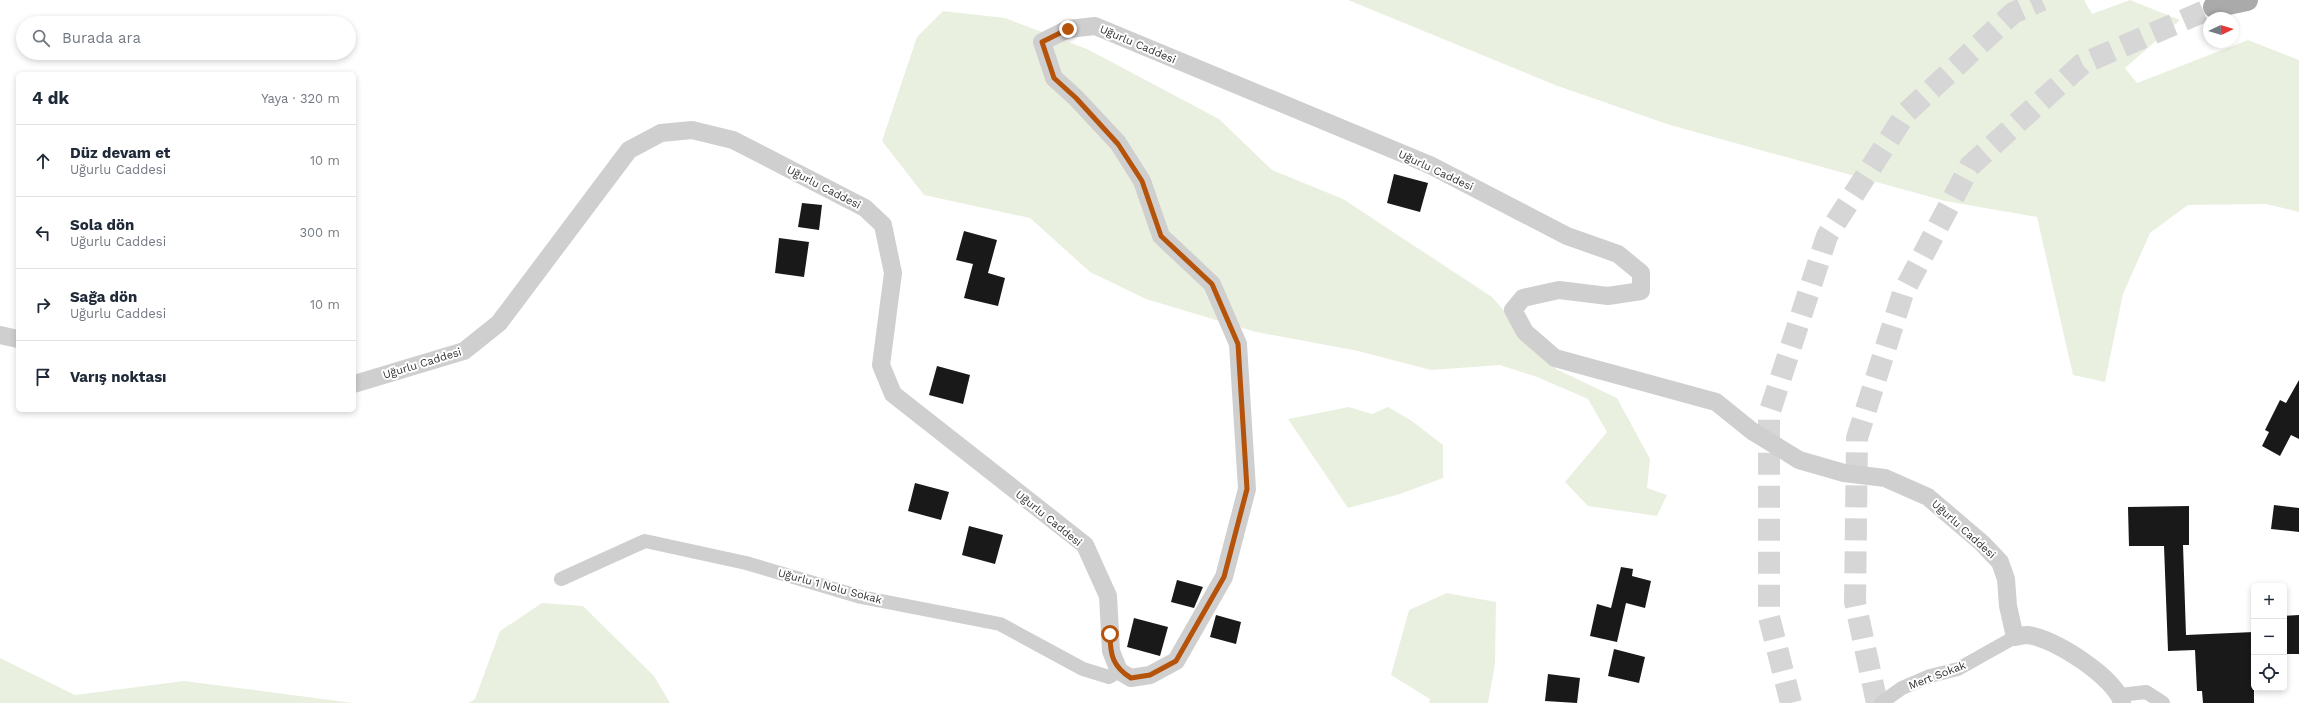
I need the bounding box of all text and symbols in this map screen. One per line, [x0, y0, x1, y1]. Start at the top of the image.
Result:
north arrow [2203, 12, 2239, 48]
search box [16, 16, 356, 60]
route end [1059, 20, 1077, 38]
street label: Uğurlu Caddesi [1098, 23, 1178, 66]
icon: search [30, 27, 52, 49]
text: Burada ara [62, 29, 141, 47]
text: 4 dk [32, 88, 69, 108]
text: Yaya · 320 m [261, 91, 340, 106]
text: Düz devam et [70, 144, 170, 162]
street label: Uğurlu Caddesi [1396, 147, 1475, 194]
icon: ahead [32, 150, 54, 172]
text: 10 m [310, 153, 340, 168]
text: Uğurlu Caddesi [70, 162, 166, 177]
street label: Uğurlu Caddesi [785, 163, 863, 212]
text: Sola dön [70, 216, 134, 234]
icon: left [32, 222, 54, 244]
text: 300 m [299, 225, 340, 240]
text: Uğurlu Caddesi [70, 234, 166, 249]
text: Sağa dön [70, 288, 137, 306]
icon: right [32, 294, 54, 316]
text: 10 m [310, 297, 340, 312]
text: Uğurlu Caddesi [70, 306, 166, 321]
street label: Uğurlu Caddesi [381, 345, 463, 382]
icon: arrive [32, 366, 54, 388]
text: Varış noktası [70, 368, 167, 386]
street label: Uğurlu Caddesi [1013, 488, 1084, 549]
street label: Uğurlu Caddesi [1929, 497, 1998, 561]
street label: Uğurlu 1 Nolu Sokak [776, 566, 883, 607]
map controls [2251, 583, 2287, 691]
button: + [2251, 583, 2287, 619]
button: − [2251, 619, 2287, 655]
route start [1101, 625, 1119, 643]
button: locate [2251, 655, 2287, 691]
street label: Mert Sokak [1907, 659, 1968, 692]

